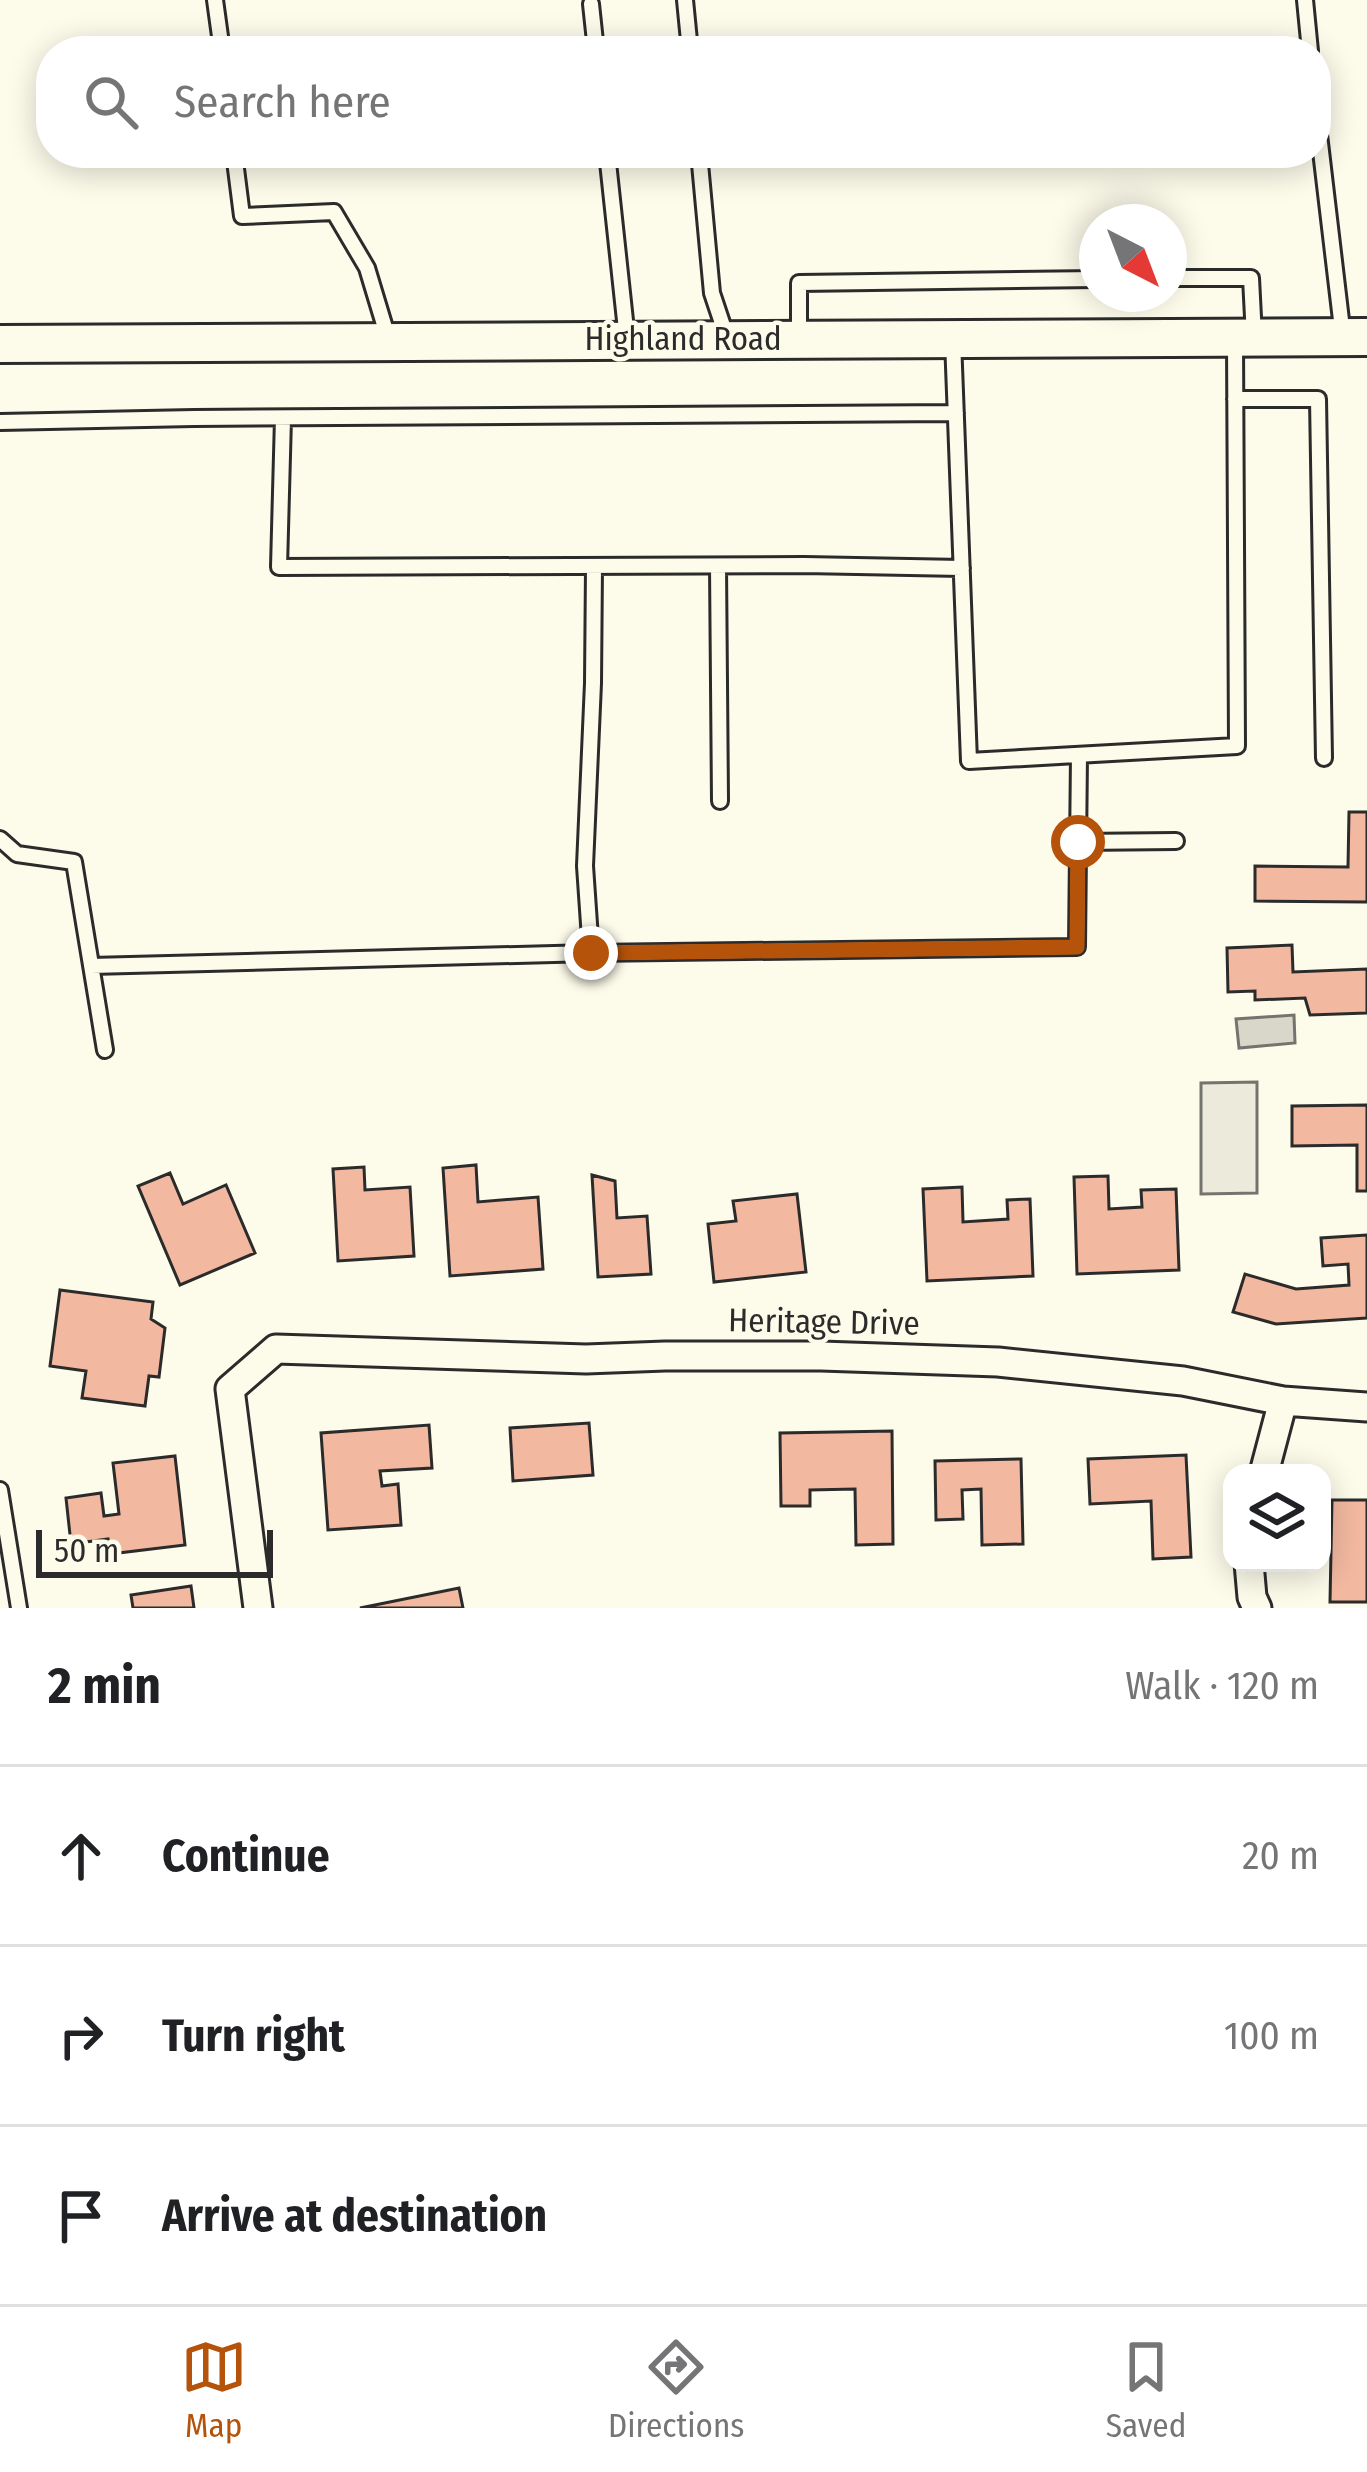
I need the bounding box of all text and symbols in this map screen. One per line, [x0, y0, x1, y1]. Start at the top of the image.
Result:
search box [36, 36, 1331, 168]
icon: search [78, 69, 144, 135]
text: Search here [174, 75, 391, 129]
north arrow [1079, 204, 1187, 312]
street label: Highland Road [584, 319, 782, 359]
route start [1051, 815, 1105, 869]
route end [564, 926, 618, 980]
street label: Heritage Drive [728, 1300, 920, 1344]
map controls [1223, 1464, 1331, 1572]
button: layers [1223, 1464, 1331, 1572]
scale bar [36, 1524, 273, 1577]
text: 50 m [54, 1531, 119, 1571]
text: 2 min [48, 1655, 161, 1717]
text: Walk · 120 m [1125, 1663, 1319, 1709]
icon: ahead [48, 1823, 114, 1889]
text: Continue [162, 1829, 330, 1883]
text: 20 m [1242, 1833, 1319, 1879]
icon: right [48, 2003, 114, 2069]
text: Turn right [162, 2009, 345, 2063]
text: 100 m [1224, 2013, 1319, 2059]
icon: arrive [48, 2183, 114, 2249]
text: Arrive at destination [162, 2189, 547, 2243]
tab: Map [181, 2334, 247, 2446]
tab: Directions [608, 2334, 744, 2446]
tab: Saved [1106, 2334, 1186, 2446]

